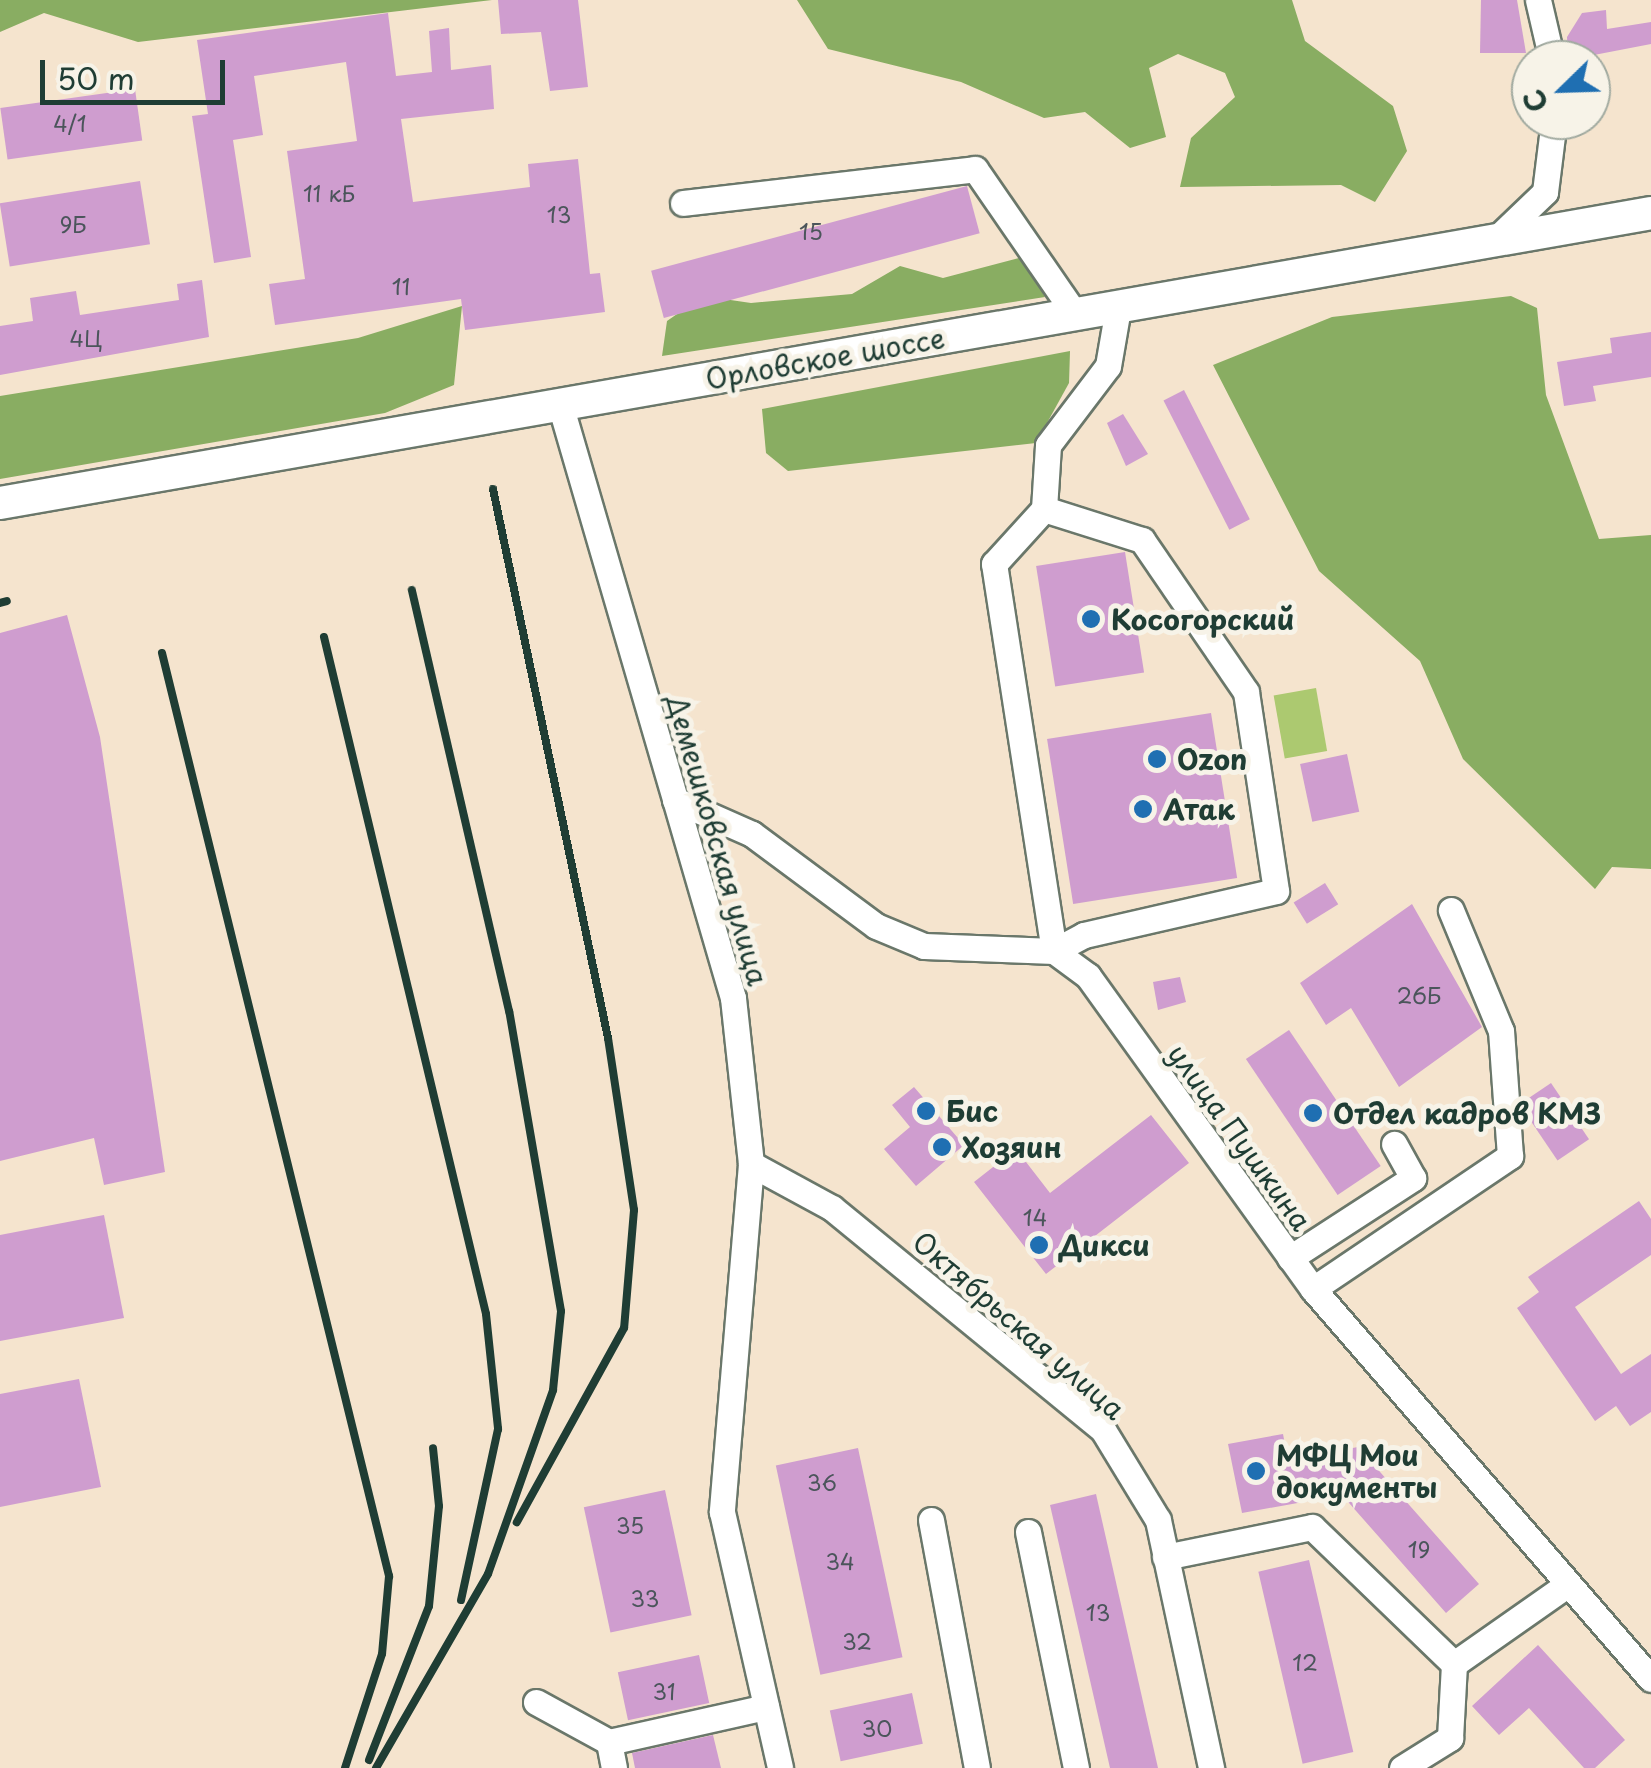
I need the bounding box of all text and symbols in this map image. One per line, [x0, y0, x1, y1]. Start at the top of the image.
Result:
scale bar [45, 40, 230, 102]
north arrow [1511, 40, 1611, 140]
text: 50 m [57, 55, 135, 100]
text: С [1511, 83, 1559, 119]
house number: 4/1 [53, 110, 87, 136]
house number: 11 кБ [303, 180, 355, 206]
house number: 13 [547, 201, 571, 227]
house number: 9Б [59, 211, 87, 237]
house number: 15 [799, 218, 823, 244]
house number: 11 [392, 273, 410, 299]
street label: Орловское шоссе [703, 320, 947, 396]
house number: 4Ц [70, 325, 102, 351]
place label: Косогорский [1111, 602, 1294, 636]
marker: Косогорский [1080, 608, 1102, 630]
street label: Демешковская улица [660, 690, 776, 990]
place label: Ozon [1177, 742, 1247, 776]
marker: Ozon [1146, 748, 1168, 770]
place label: Атак [1163, 792, 1235, 826]
marker: Атак [1132, 798, 1154, 820]
house number: 26Б [1397, 982, 1441, 1008]
street label: улица Пушкина [1161, 1037, 1319, 1237]
place label: Бис [946, 1094, 998, 1128]
place label: Отдел кадров КМЗ [1333, 1096, 1604, 1130]
marker: Бис [915, 1100, 937, 1122]
marker: Отдел кадров КМЗ [1302, 1102, 1324, 1124]
place label: Хозяин [962, 1130, 1062, 1164]
marker: Хозяин [931, 1136, 953, 1158]
house number: 14 [1023, 1204, 1047, 1230]
street label: Октябрьская улица [905, 1223, 1133, 1427]
place label: Дикси [1059, 1228, 1150, 1262]
marker: Дикси [1028, 1234, 1050, 1256]
place label: МФЦ Мои документы [1276, 1438, 1437, 1504]
marker: МФЦ Мои документы [1245, 1460, 1267, 1482]
house number: 36 [807, 1469, 837, 1495]
house number: 35 [616, 1512, 644, 1538]
house number: 19 [1408, 1536, 1430, 1562]
house number: 34 [825, 1548, 855, 1574]
house number: 33 [631, 1585, 659, 1611]
house number: 13 [1086, 1599, 1110, 1625]
house number: 32 [842, 1628, 872, 1654]
house number: 12 [1292, 1649, 1318, 1675]
house number: 31 [652, 1678, 676, 1704]
house number: 30 [862, 1715, 892, 1741]

